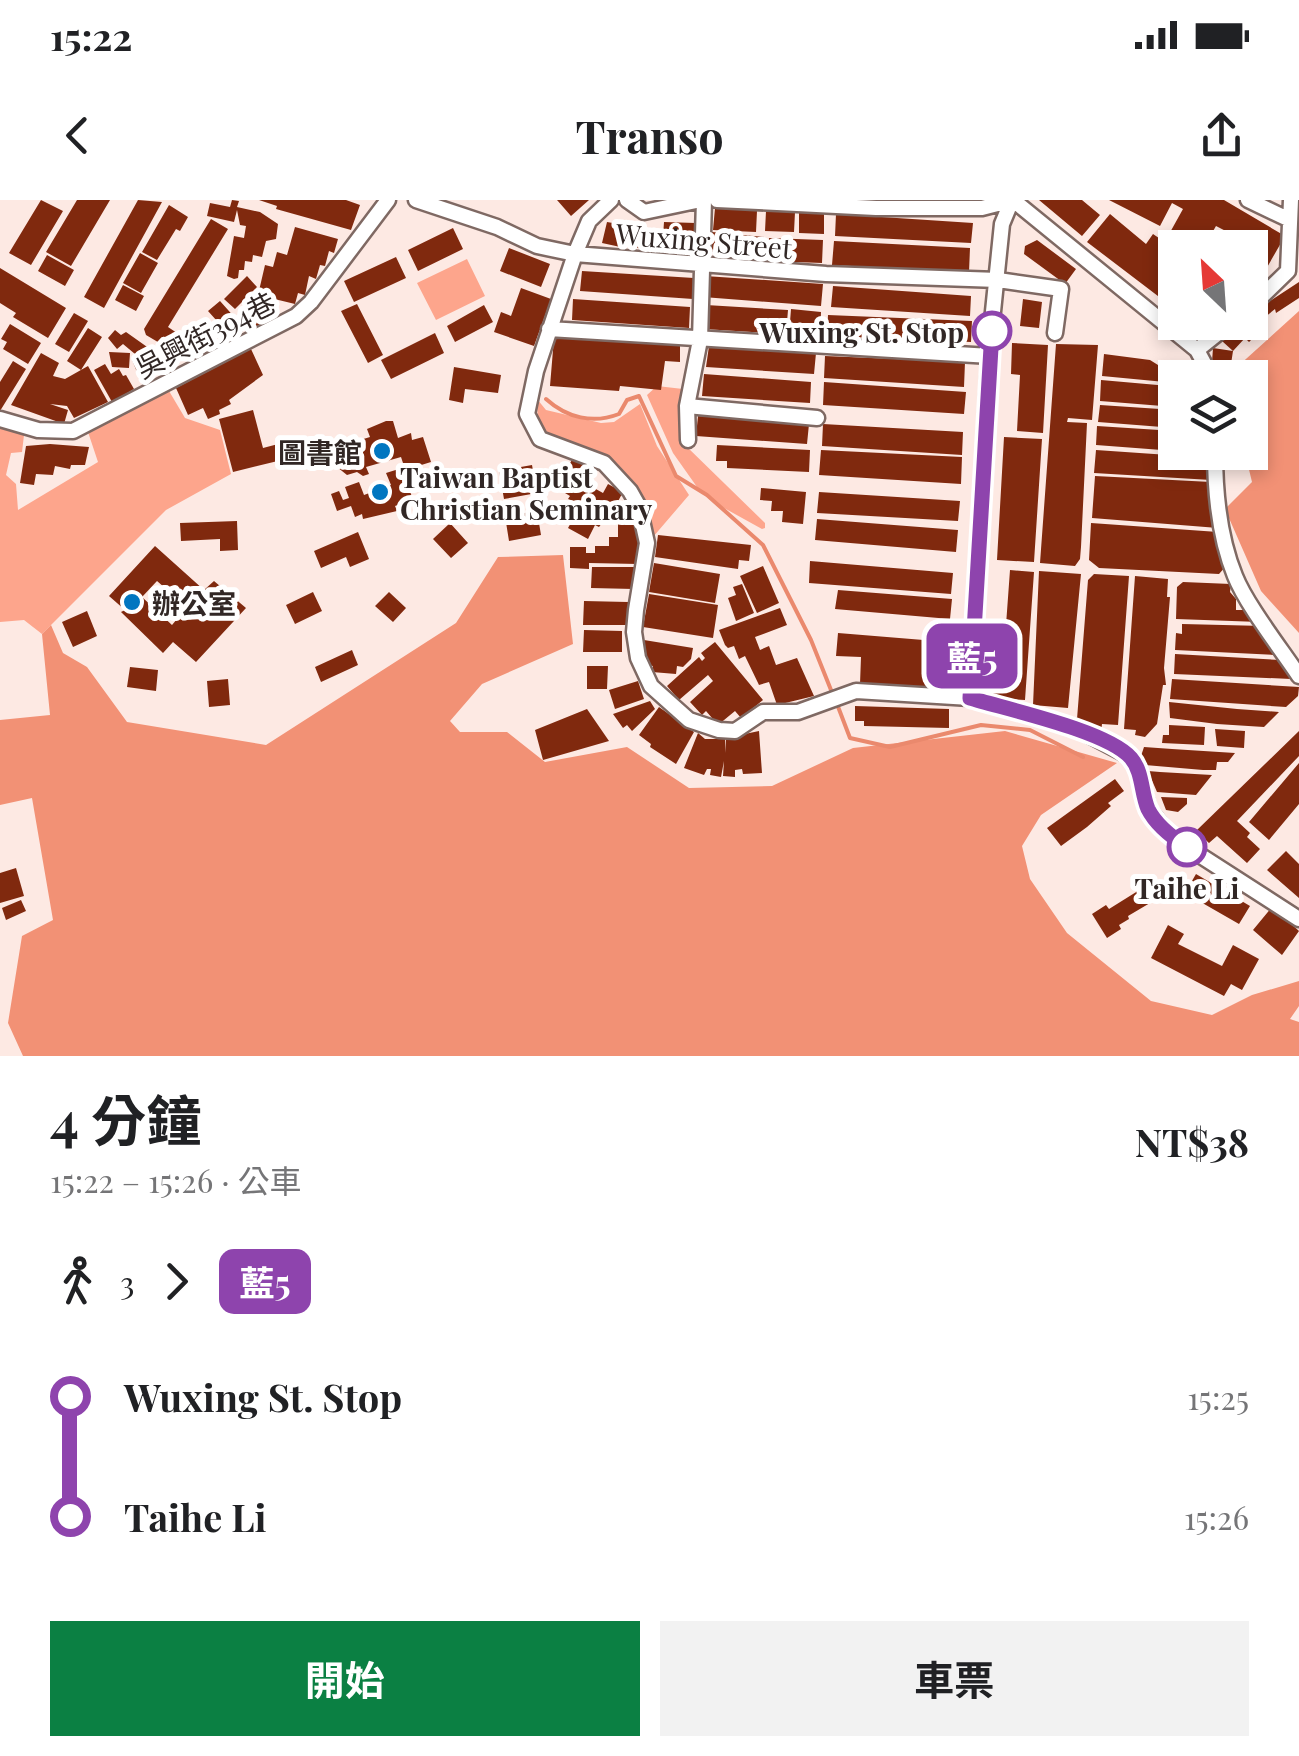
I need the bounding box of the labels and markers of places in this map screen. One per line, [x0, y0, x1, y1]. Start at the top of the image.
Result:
marker: Wuxing St. Stop [973, 312, 1011, 350]
place label: Wuxing St. Stop [758, 313, 964, 350]
place label: 圖書館 [278, 433, 362, 470]
marker: 圖書館 [371, 440, 393, 462]
place label: Taiwan Baptist Christian Seminary [400, 458, 653, 527]
marker: Taiwan Baptist Christian Seminary [369, 481, 391, 503]
place label: 辦公室 [152, 584, 236, 621]
marker: 辦公室 [121, 591, 143, 613]
marker: Taihe Li [1168, 828, 1206, 866]
place label: Taihe Li [1135, 869, 1240, 906]

